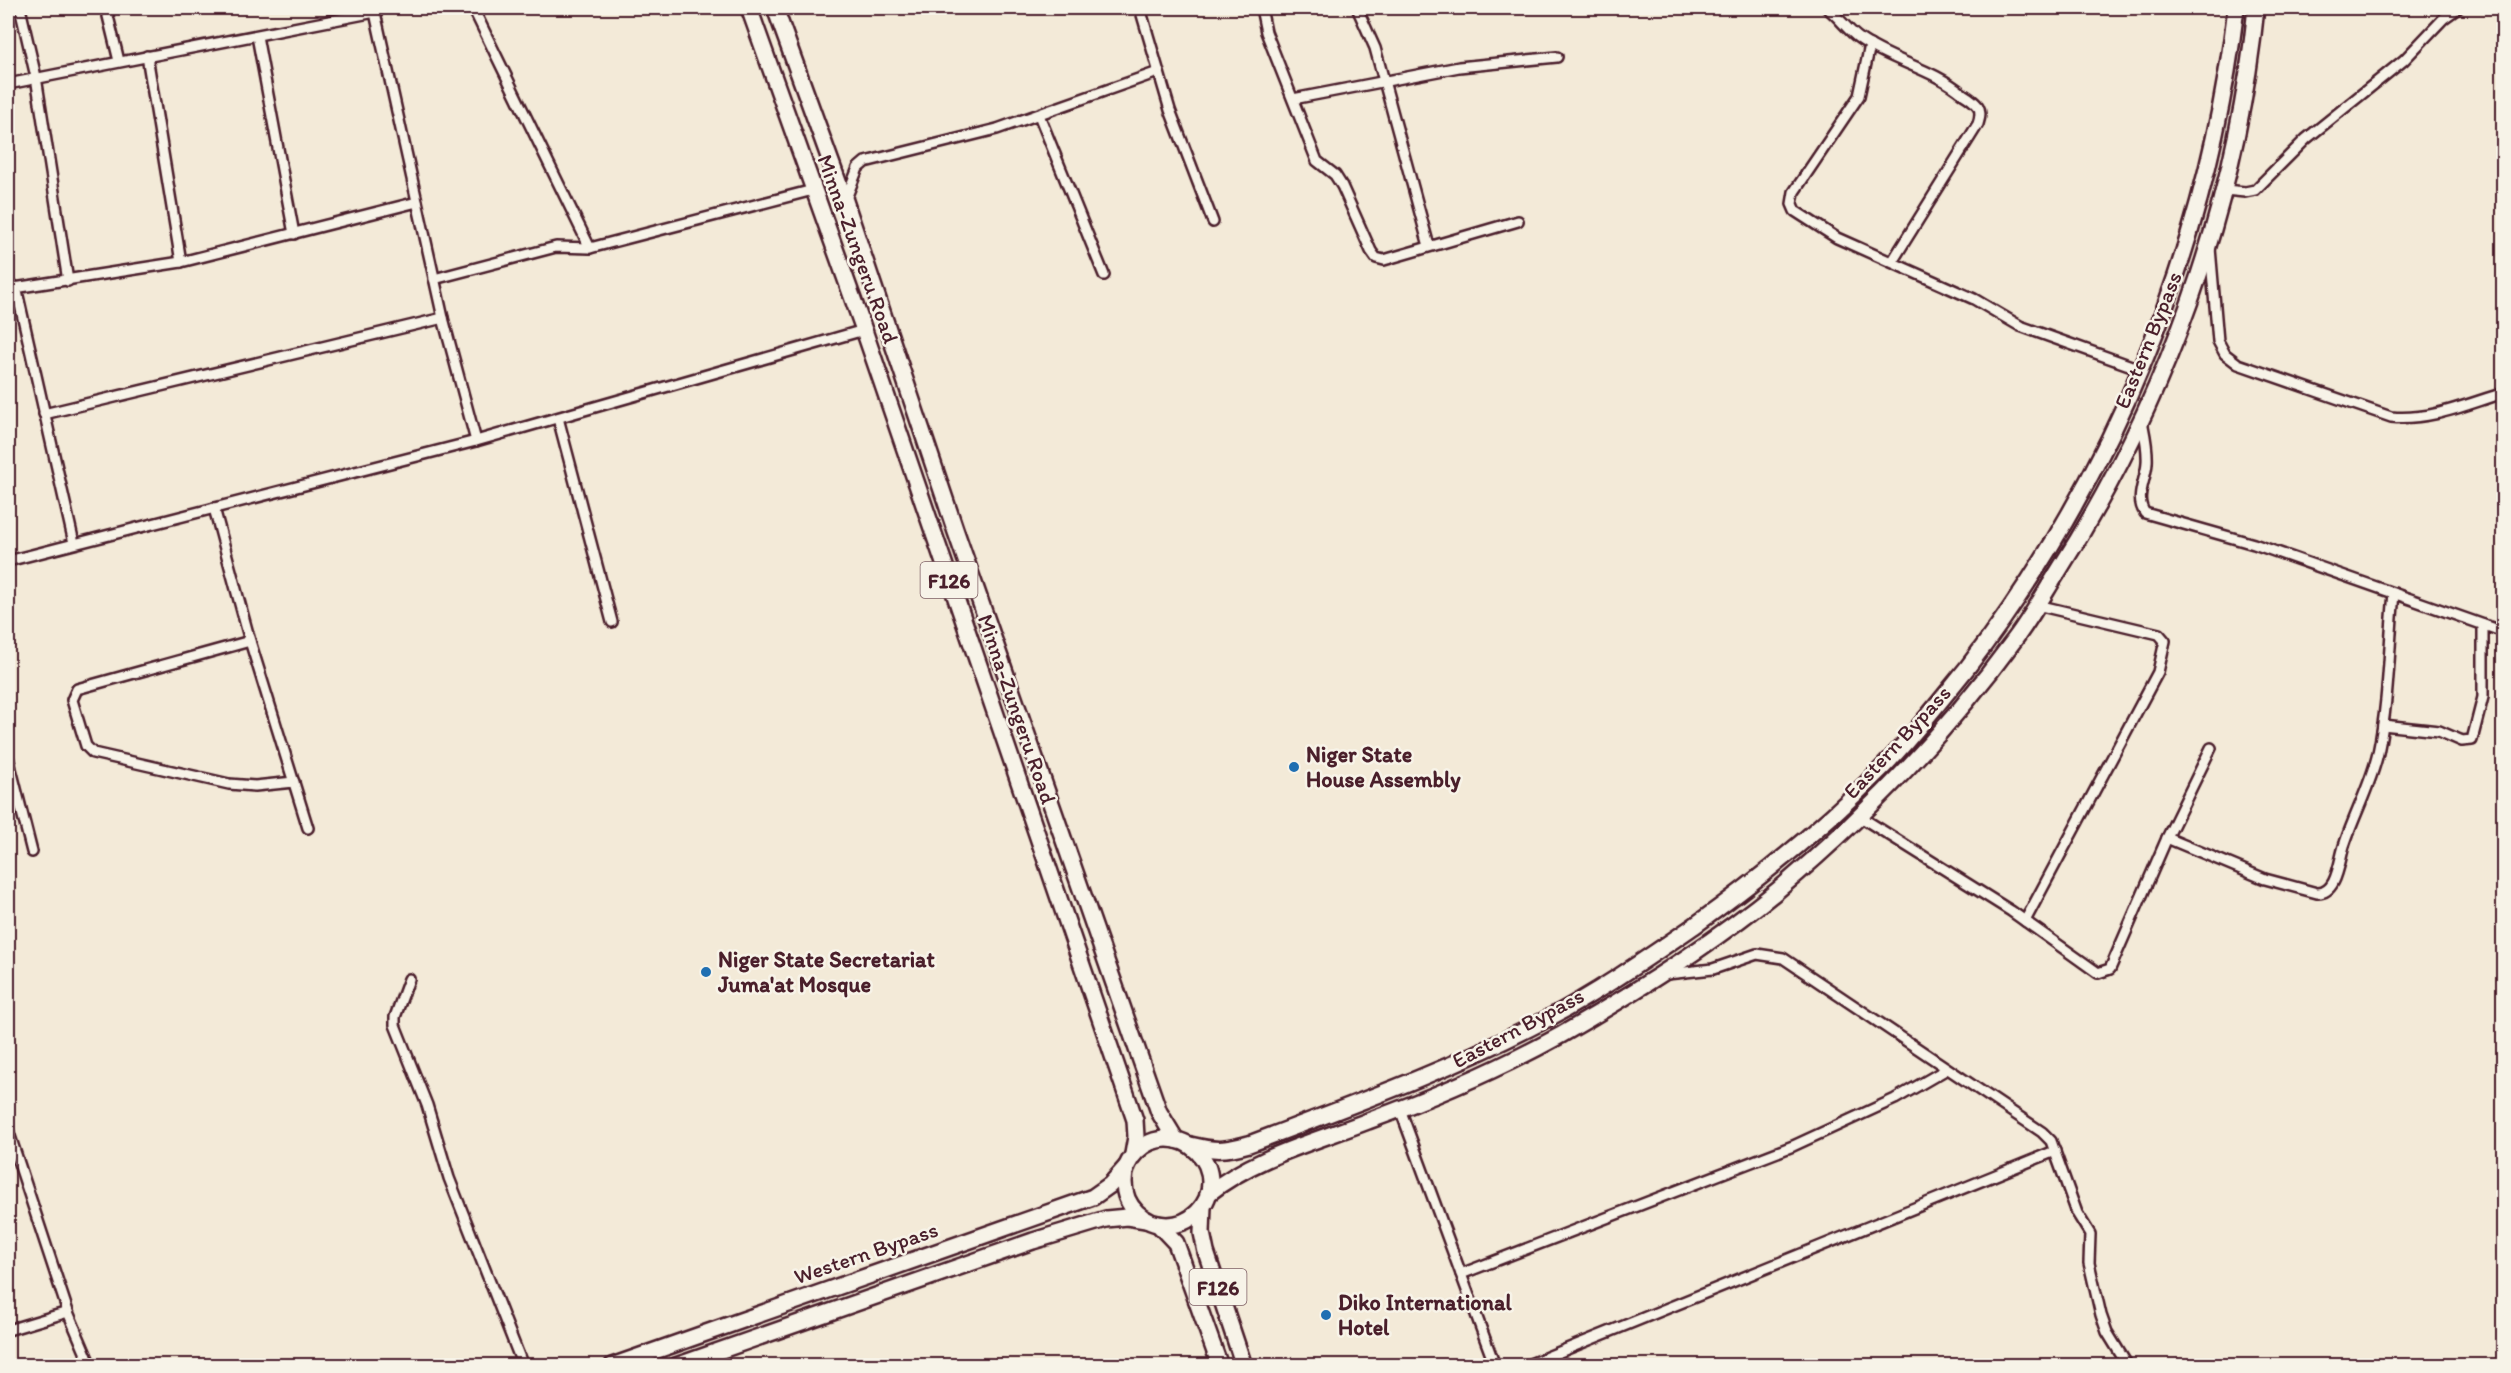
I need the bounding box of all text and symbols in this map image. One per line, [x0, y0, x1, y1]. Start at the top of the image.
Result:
street label: Minna-Zungeru Road [811, 151, 905, 347]
street label: Eastern Bypass [2108, 268, 2188, 412]
road number: F126 [920, 562, 978, 598]
street label: Minna-Zungeru Road [972, 611, 1062, 807]
street label: Eastern Bypass [1838, 680, 1956, 804]
place label: Niger State House Assembly [1306, 741, 1461, 793]
marker: Niger State House Assembly [1287, 760, 1301, 774]
place label: Niger State Secretariat Juma'at Mosque [717, 946, 935, 998]
marker: Niger State Secretariat Juma'at Mosque [699, 965, 713, 979]
street label: Eastern Bypass [1447, 982, 1589, 1074]
street label: Western Bypass [791, 1216, 941, 1290]
road number: F126 [1190, 1269, 1246, 1305]
place label: Diko International Hotel [1338, 1289, 1512, 1341]
marker: Diko International Hotel [1319, 1308, 1333, 1322]

